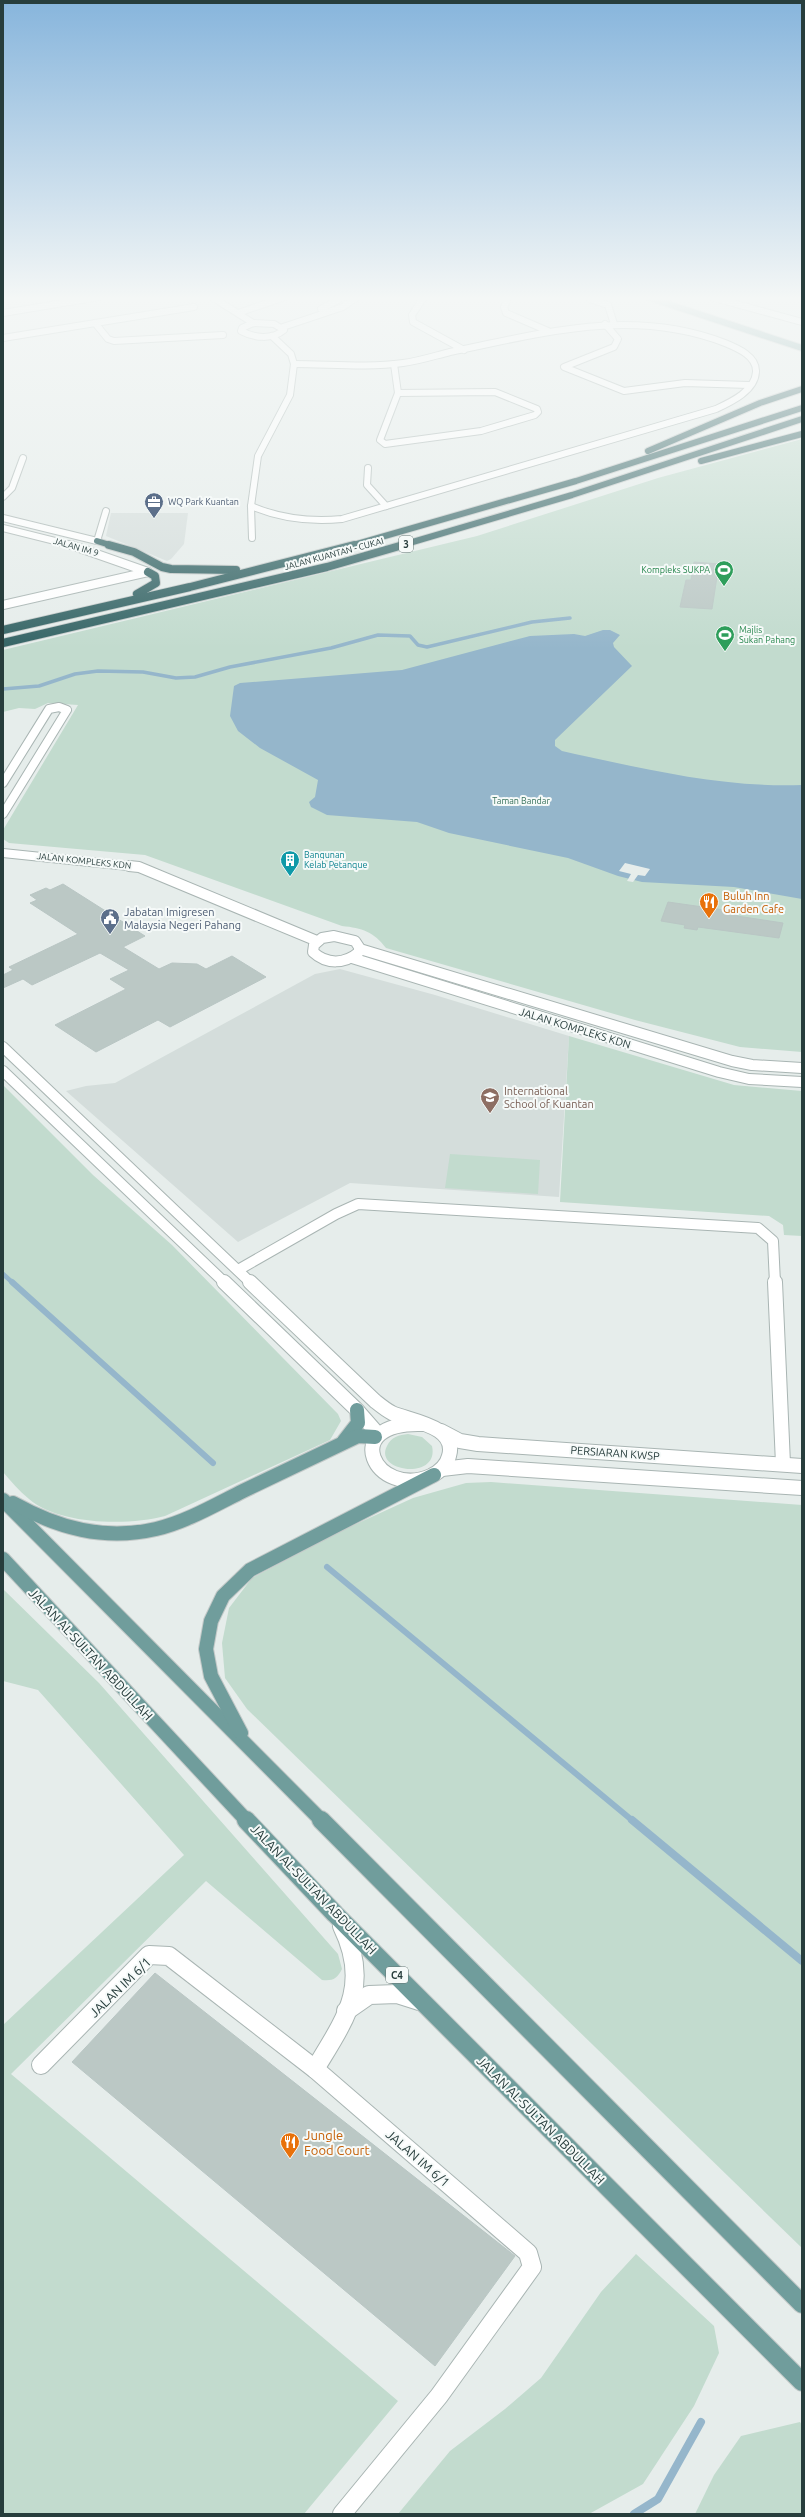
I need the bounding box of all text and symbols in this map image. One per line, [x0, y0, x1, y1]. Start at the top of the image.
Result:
office icon: WQ Park Kuantan [143, 491, 165, 519]
place label: WQ Park Kuantan [168, 497, 239, 507]
street label: JALAN IM 9 [52, 536, 100, 558]
street label: JALAN KUANTAN - CUKAI [283, 536, 385, 572]
road number: 3 [399, 536, 413, 552]
sports icon: Kompleks SUKPA [713, 559, 735, 587]
place label: Kompleks SUKPA [641, 565, 710, 575]
sports icon: Majlis Sukan Pahang [714, 624, 736, 652]
place label: Majlis Sukan Pahang [739, 625, 795, 645]
park label: Taman Bandar [492, 796, 550, 806]
building icon: Bangunan Kelab Petanque [279, 849, 301, 877]
place label: Bangunan Kelab Petanque [304, 850, 368, 870]
street label: JALAN KOMPLEKS KDN [36, 851, 132, 871]
place label: Buluh Inn Garden Cafe [723, 890, 784, 915]
restaurant icon: Buluh Inn Garden Cafe [698, 891, 720, 919]
place label: Jabatan Imigresen Malaysia Negeri Pahang [124, 906, 241, 931]
public building icon: Jabatan Imigresen Malaysia Negeri Pahang [99, 907, 121, 935]
street label: JALAN KOMPLEKS KDN [518, 1005, 632, 1051]
place label: International School of Kuantan [504, 1085, 594, 1110]
school or university icon: International School of Kuantan [479, 1086, 501, 1114]
street label: PERSIARAN KWSP [570, 1444, 660, 1462]
street label: JALAN AL-SULTAN ABDULLAH [26, 1585, 156, 1723]
street label: JALAN AL-SULTAN ABDULLAH [248, 1821, 380, 1957]
street label: JALAN IM 6/1 [87, 1954, 153, 2020]
road number: C4 [386, 1967, 408, 1983]
street label: JALAN AL-SULTAN ABDULLAH [474, 2053, 608, 2187]
street label: JALAN IM 6/1 [383, 2127, 453, 2189]
place label: Jungle Food Court [304, 2128, 370, 2157]
restaurant icon: Jungle Food Court [279, 2131, 301, 2159]

